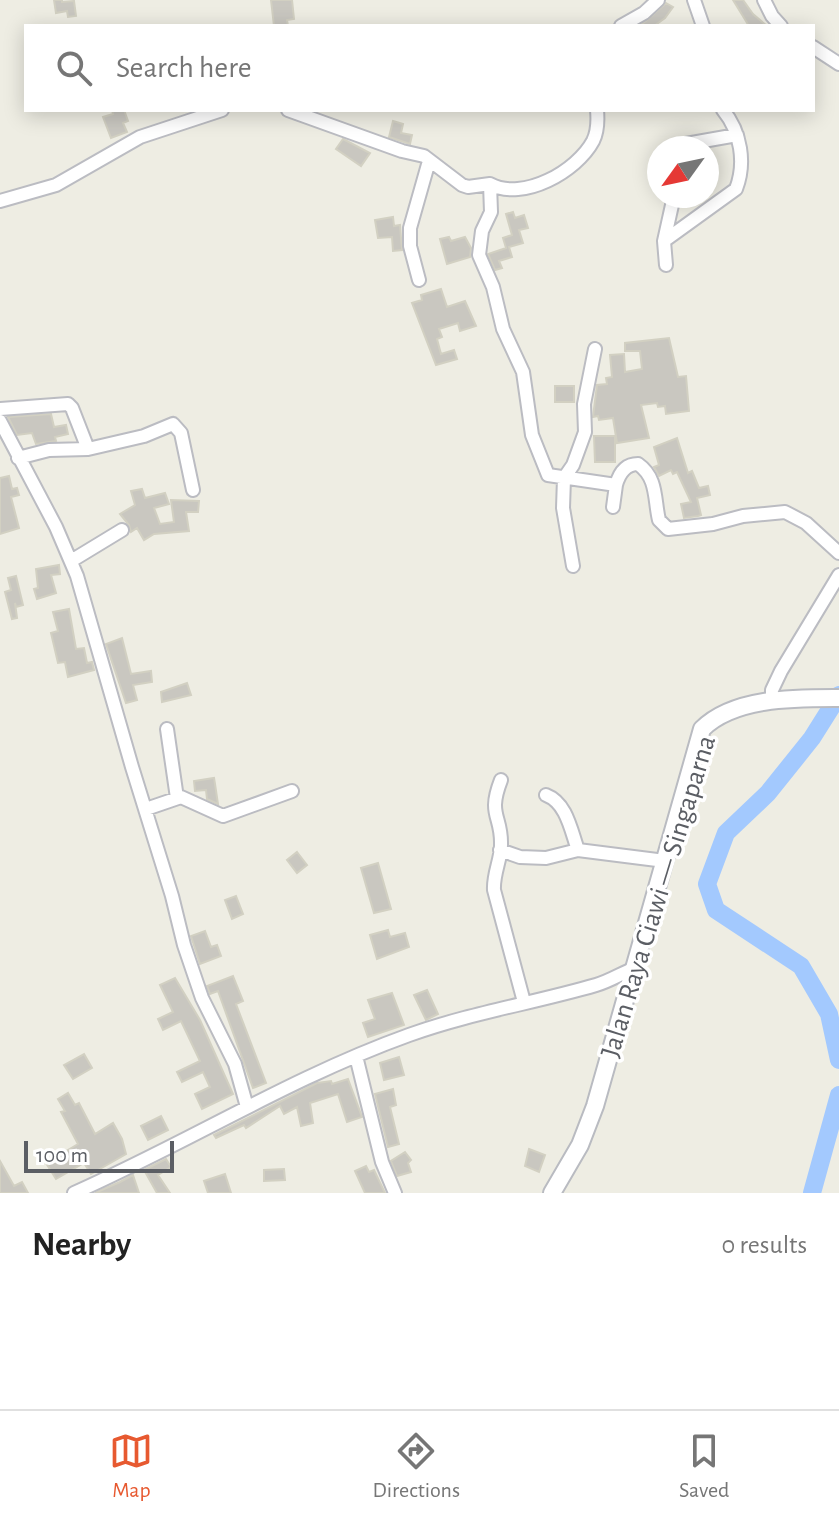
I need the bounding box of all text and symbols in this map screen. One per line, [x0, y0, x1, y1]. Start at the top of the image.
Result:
search box [24, 24, 815, 112]
icon: search [52, 46, 96, 90]
text: Search here [116, 53, 252, 83]
north arrow [647, 136, 719, 208]
street label: Jalan Raya Ciawi — Singaparna [597, 732, 721, 1061]
scale bar [24, 1137, 174, 1173]
text: 100 m [36, 1144, 88, 1166]
text: Nearby [32, 1228, 131, 1262]
text: 0 results [721, 1232, 807, 1258]
tab: Map [109, 1429, 153, 1503]
tab: Directions [372, 1429, 460, 1503]
tab: Saved [679, 1429, 729, 1503]

